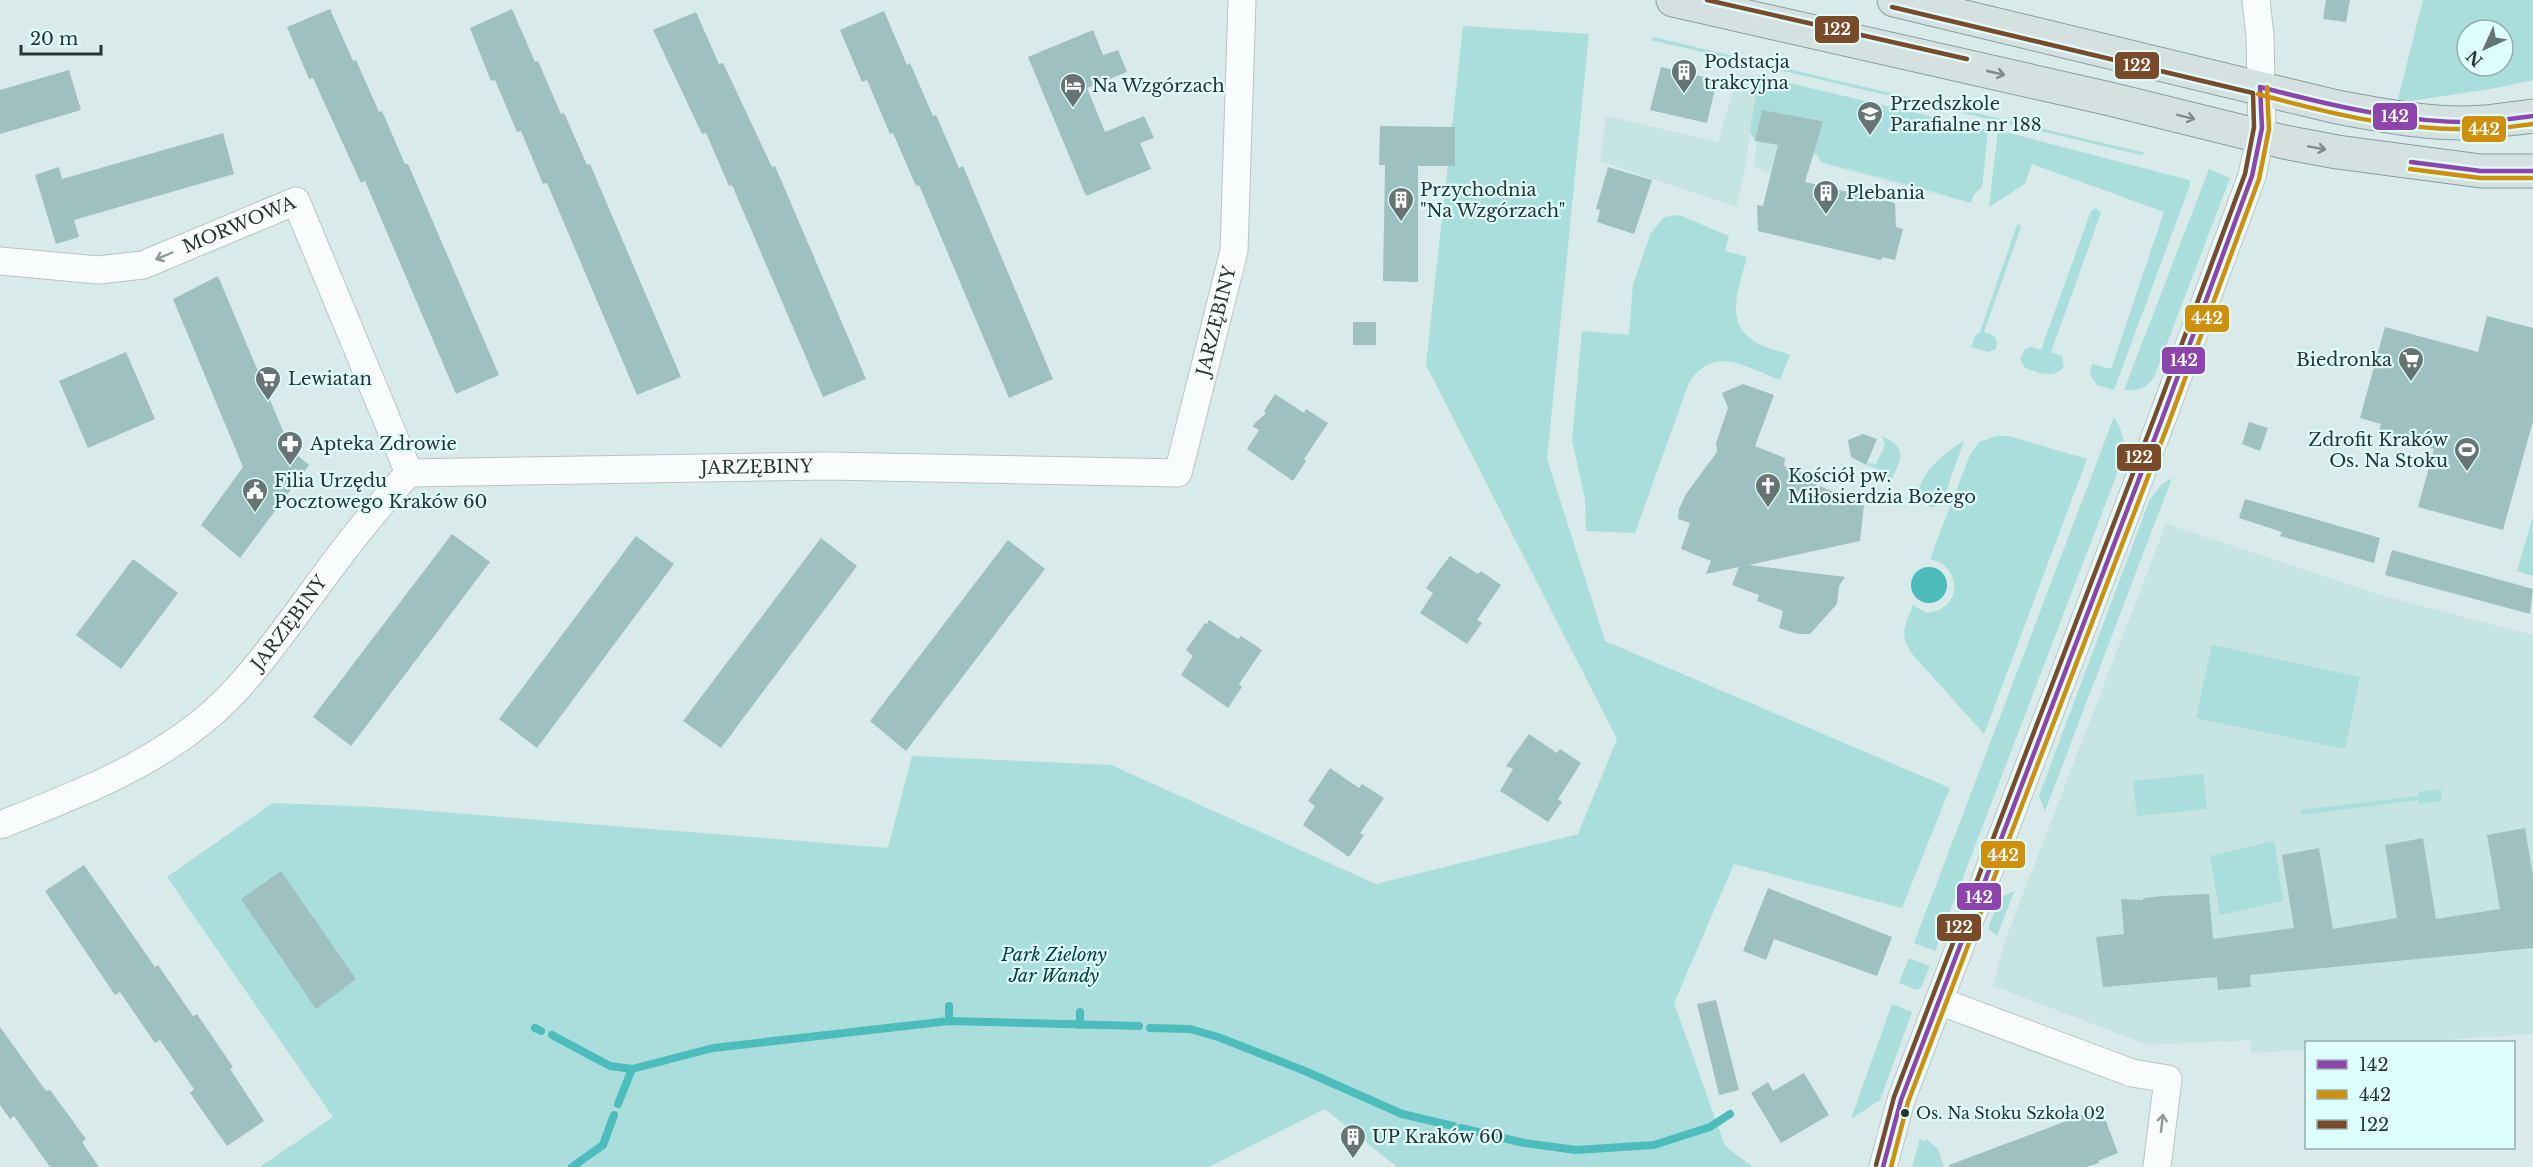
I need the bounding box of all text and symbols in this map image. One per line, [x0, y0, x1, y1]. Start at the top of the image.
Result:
line badge: 122 [1814, 15, 1860, 44]
scale bar [21, 18, 100, 56]
north arrow [2455, 18, 2515, 78]
text: 122 [1823, 19, 1851, 39]
text: 20 m [30, 28, 78, 50]
text: N [2462, 46, 2487, 71]
place label: Podstacja trakcyjna [1704, 51, 1790, 94]
line badge: 122 [2114, 51, 2160, 80]
text: 122 [2123, 55, 2151, 75]
building icon: Podstacja trakcyjna [1669, 57, 1699, 95]
one-way arrow [1986, 68, 2005, 80]
hotel icon: Na Wzgórzach [1058, 71, 1088, 109]
place label: Na Wzgórzach [1092, 75, 1225, 97]
place label: Przedszkole Parafialne nr 188 [1890, 93, 2042, 136]
school or university icon: Przedszkole Parafialne nr 188 [1855, 99, 1885, 137]
line badge: 142 [2372, 102, 2418, 131]
text: 142 [2381, 106, 2409, 126]
one-way arrow [2176, 112, 2195, 124]
line badge: 442 [2461, 115, 2507, 143]
text: 442 [2468, 119, 2500, 139]
one-way arrow [2307, 143, 2327, 154]
building icon: Plebania [1811, 178, 1841, 216]
place label: Przychodnia "Na Wzgórzach" [1420, 179, 1565, 222]
place label: Plebania [1846, 182, 1925, 204]
building icon: Przychodnia "Na Wzgórzach" [1386, 185, 1416, 223]
street label: MORWOWA [179, 191, 300, 258]
one-way arrow [156, 251, 174, 262]
street label: JARZĘBINY [1191, 263, 1241, 380]
line badge: 442 [2184, 304, 2230, 333]
text: 442 [2191, 308, 2223, 328]
supermarket icon: Biedronka [2396, 345, 2426, 383]
line badge: 142 [2161, 346, 2206, 375]
place label: Biedronka [2296, 349, 2392, 371]
text: 142 [2170, 350, 2198, 370]
supermarket icon: Lewiatan [253, 364, 283, 402]
place label: Lewiatan [288, 368, 372, 390]
pharmacy icon: Apteka Zdrowie [275, 429, 305, 467]
place label: Zdrofit Kraków Os. Na Stoku [2308, 429, 2449, 472]
place label: Apteka Zdrowie [309, 433, 457, 455]
sports icon: Zdrofit Kraków Os. Na Stoku [2452, 435, 2482, 473]
line badge: 122 [2116, 443, 2162, 472]
text: 122 [2125, 447, 2153, 467]
street label: JARZĘBINY [698, 455, 814, 479]
place label: Kościół pw. Miłosierdzia Bożego [1788, 465, 1976, 508]
place label: Filia Urzędu Pocztowego Kraków 60 [274, 470, 487, 513]
church icon: Kościół pw. Miłosierdzia Bożego [1753, 471, 1783, 509]
public building icon: Filia Urzędu Pocztowego Kraków 60 [240, 476, 270, 514]
street label: JARZĘBINY [245, 571, 332, 676]
line badge: 442 [1980, 840, 2026, 869]
text: 442 [1987, 845, 2019, 865]
line badge: 142 [1956, 882, 2002, 911]
text: 142 [1965, 887, 1993, 907]
line badge: 122 [1936, 913, 1982, 942]
text: 122 [1945, 917, 1973, 937]
park label: Park Zielony Jar Wandy [1000, 944, 1108, 987]
legend [2305, 1041, 2515, 1149]
text: 142 [2359, 1054, 2389, 1076]
text: 442 [2359, 1084, 2391, 1106]
place label: Os. Na Stoku Szkoła 02 [1916, 1103, 2105, 1123]
marker: Os. Na Stoku Szkoła 02 [1899, 1107, 1911, 1119]
one-way arrow [2157, 1113, 2168, 1133]
text: 122 [2359, 1114, 2389, 1136]
building icon: UP Kraków 60 [1338, 1122, 1368, 1160]
place label: UP Kraków 60 [1372, 1126, 1503, 1148]

